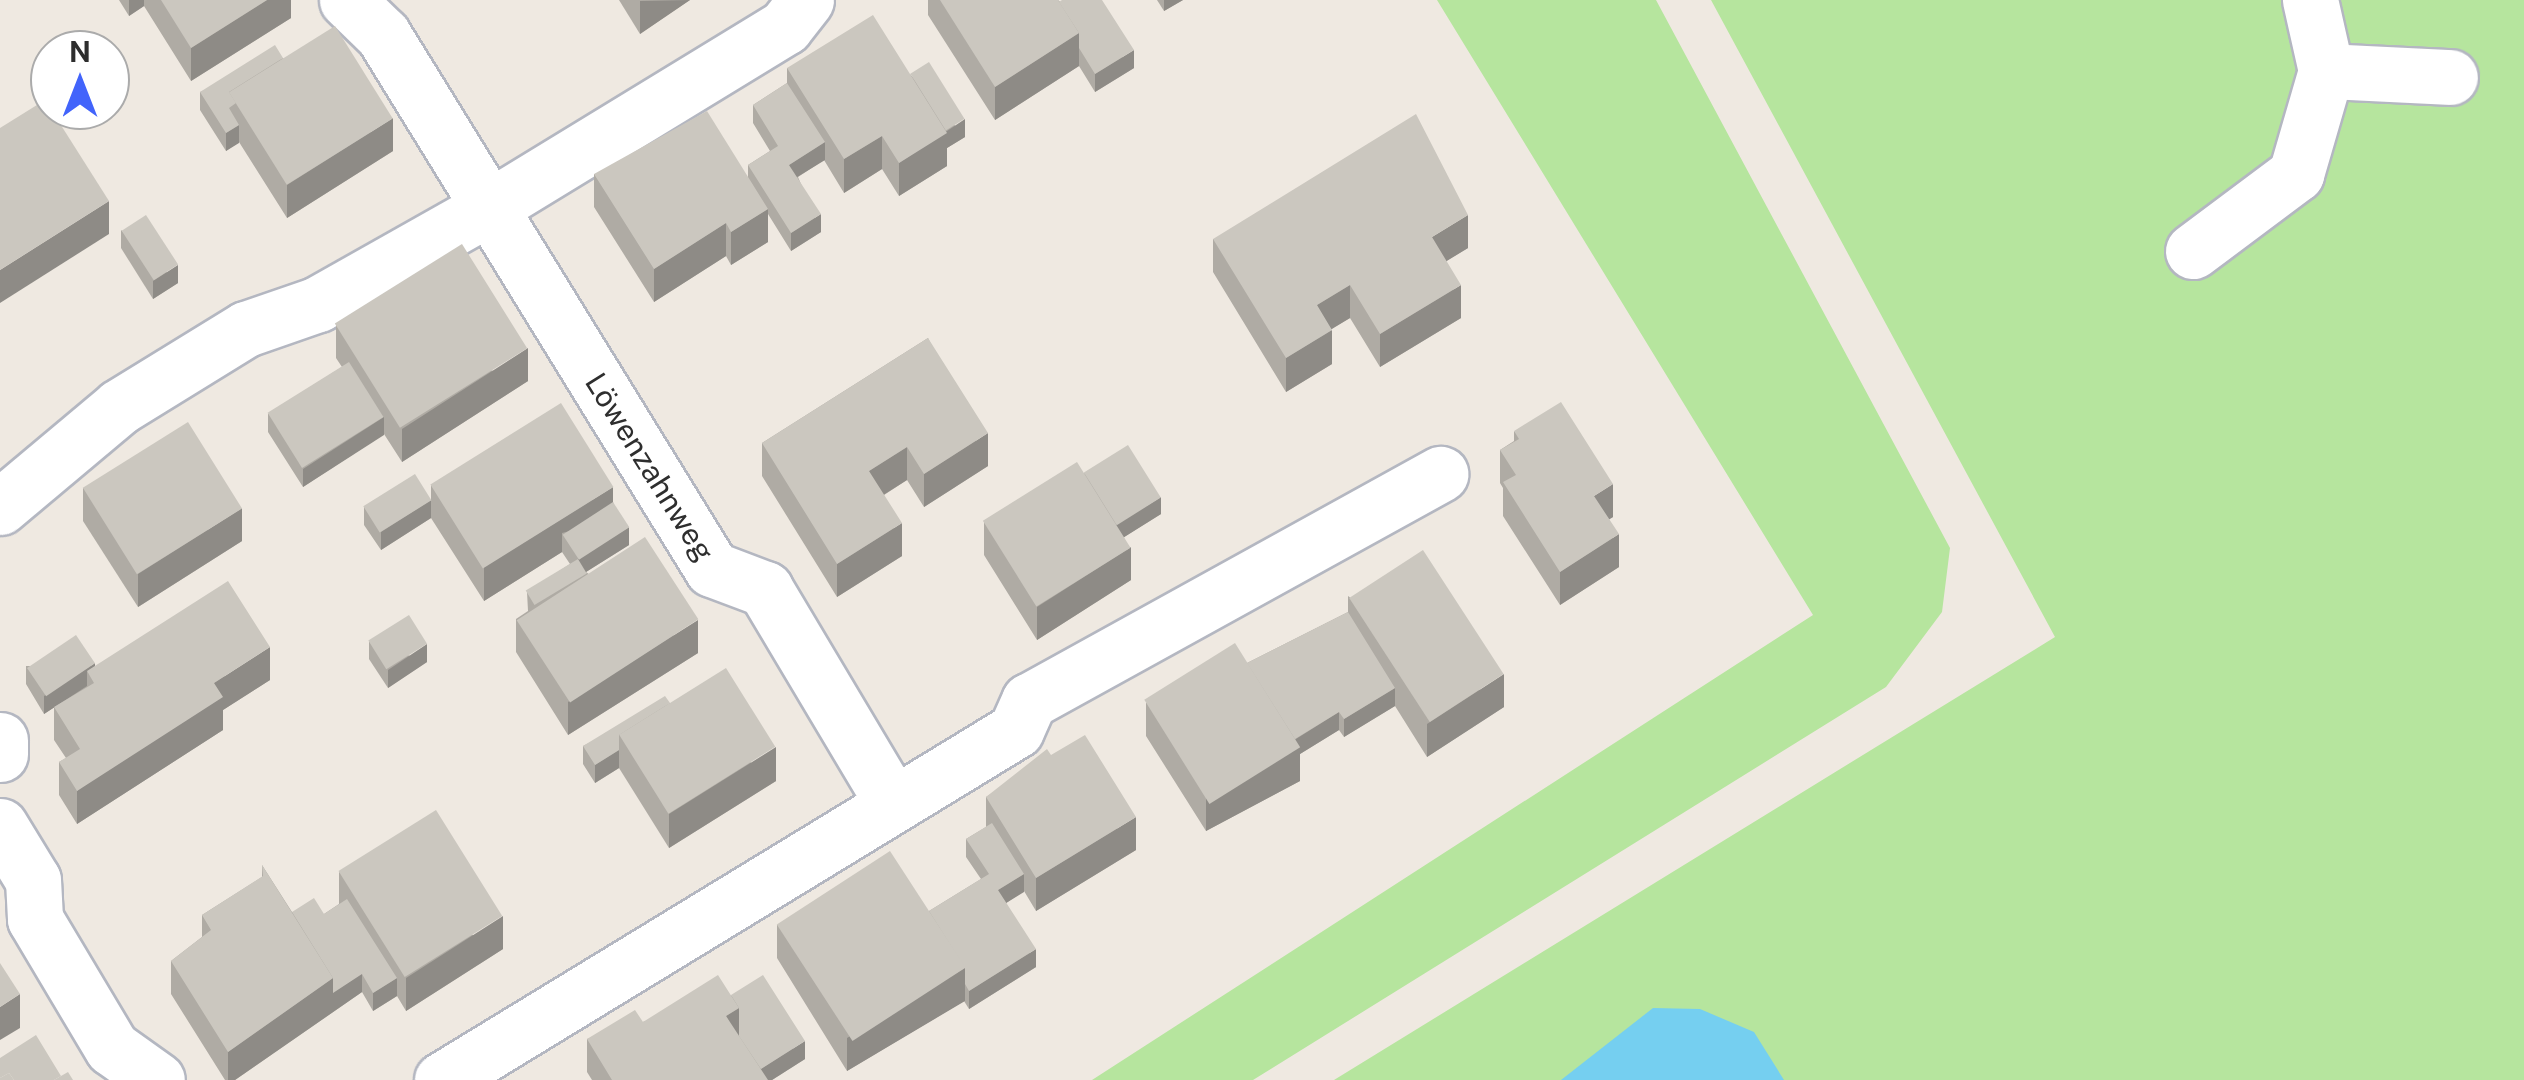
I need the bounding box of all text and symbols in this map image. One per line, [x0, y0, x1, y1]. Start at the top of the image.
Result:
north arrow [30, 30, 130, 130]
text: N [69, 35, 91, 68]
street label: Löwenzahnweg [578, 366, 722, 568]

